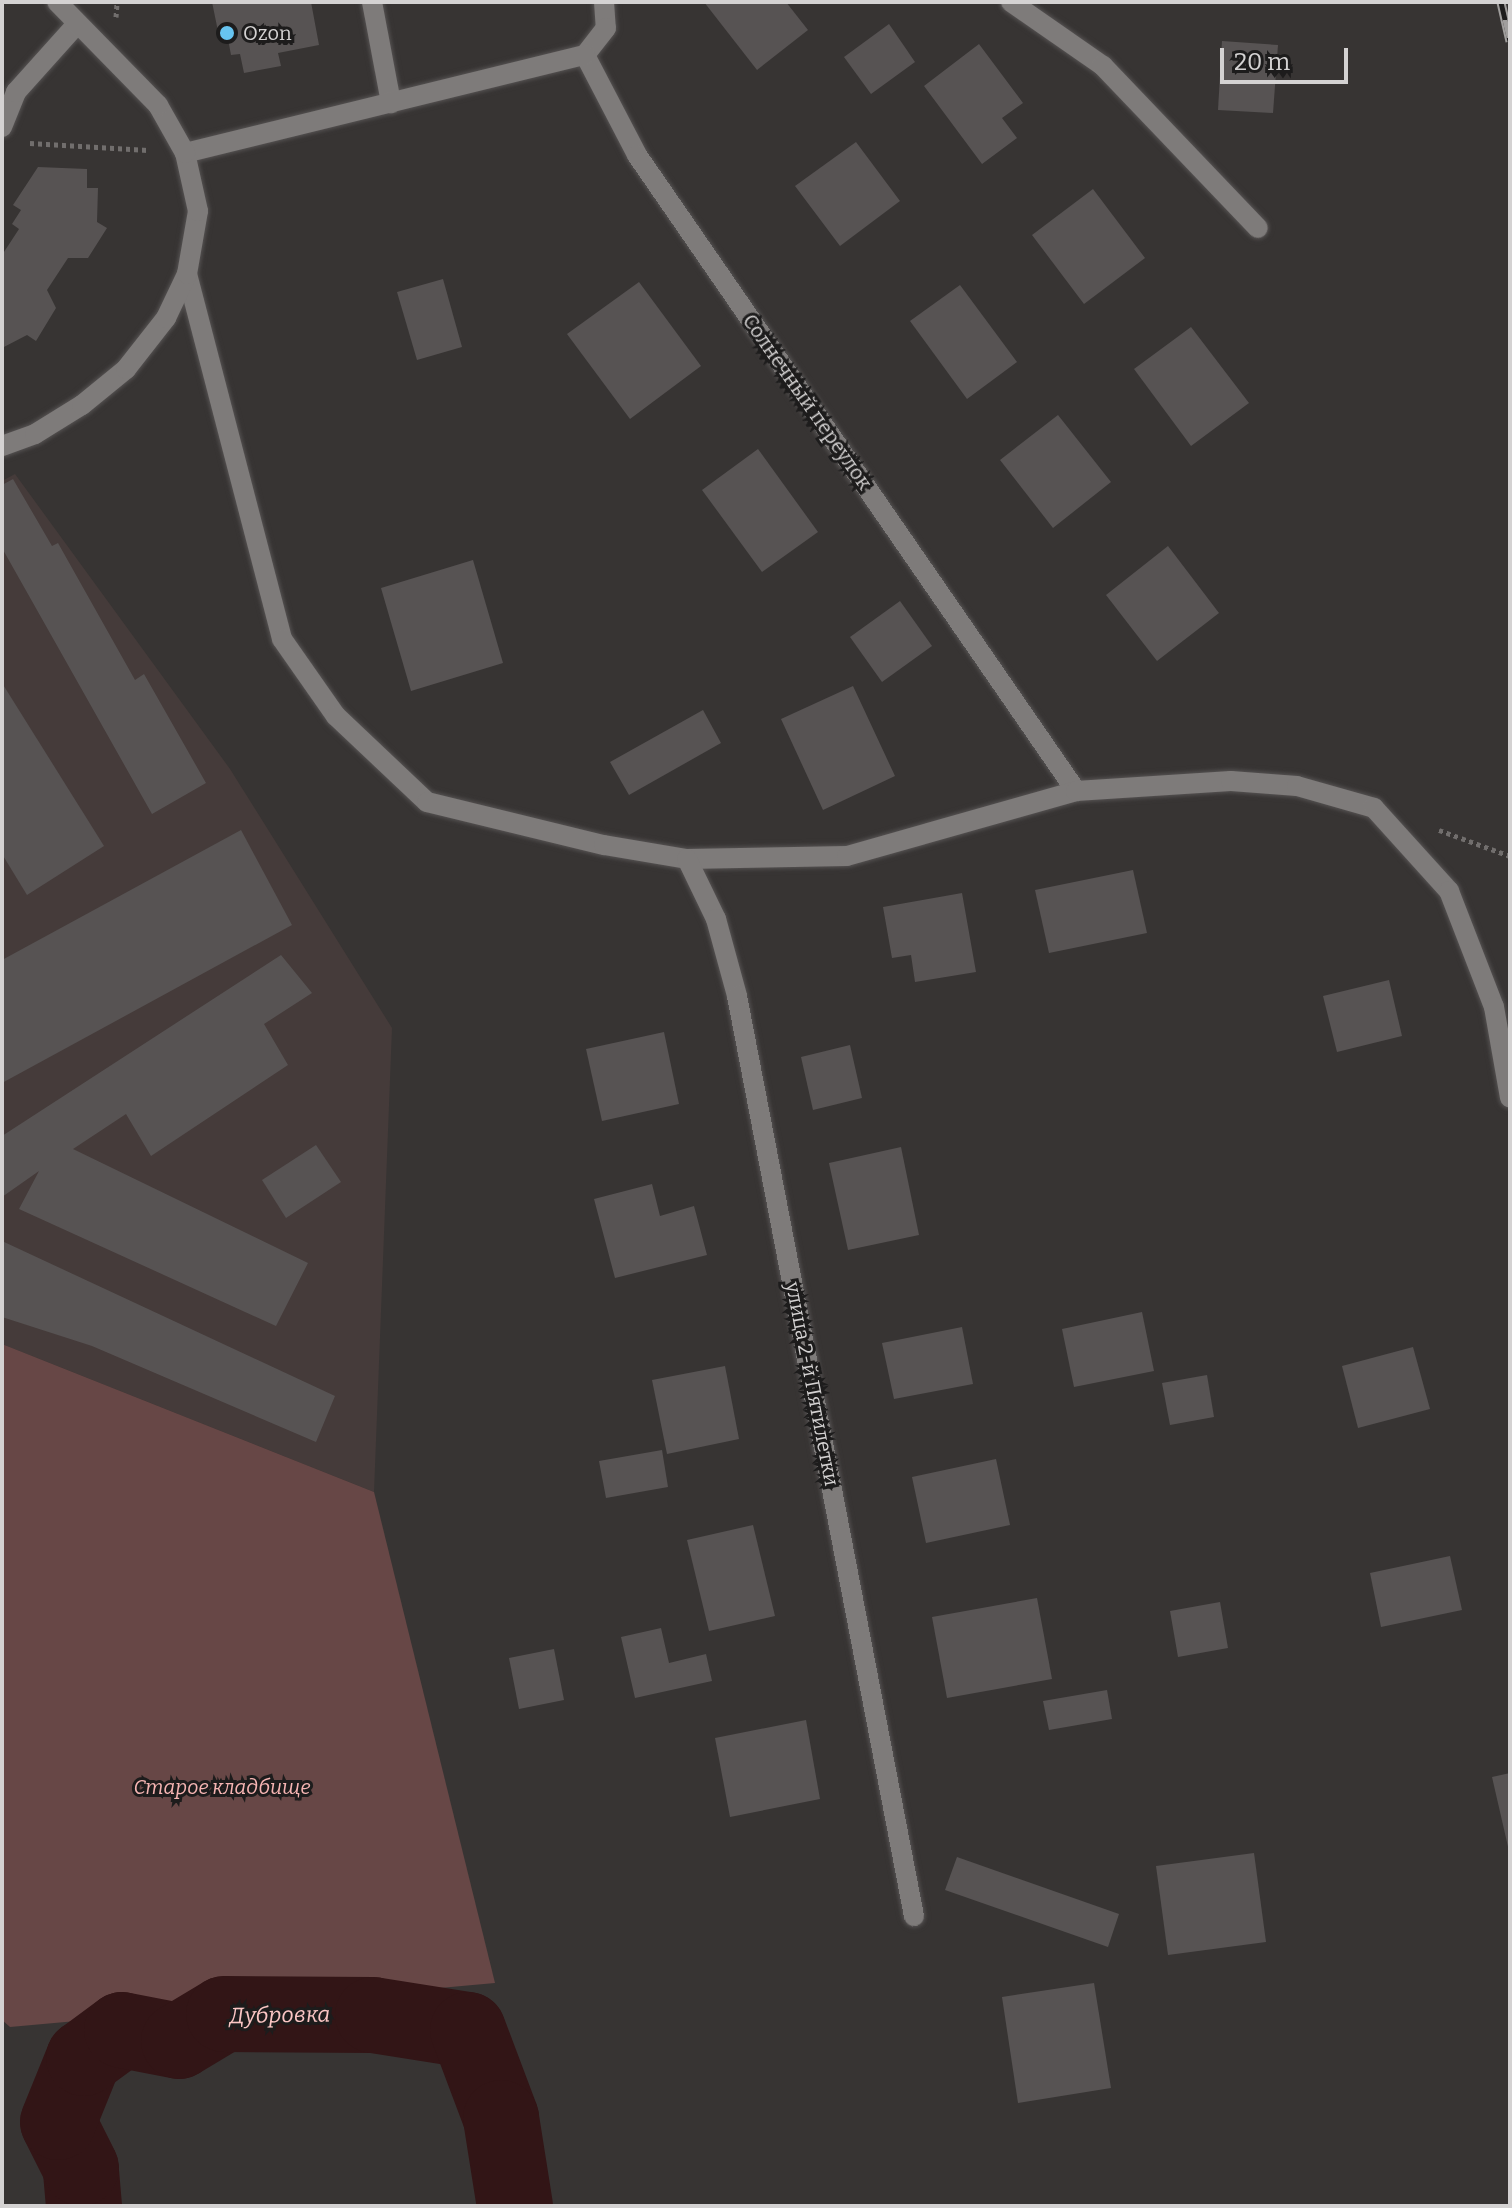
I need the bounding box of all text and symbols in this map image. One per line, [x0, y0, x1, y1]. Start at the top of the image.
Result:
place label: Ozon [243, 21, 292, 45]
marker: Ozon [218, 24, 236, 42]
scale bar [1224, 32, 1352, 82]
text: 20 m [1234, 48, 1290, 76]
street label: Солнечный переулок [737, 310, 877, 494]
street label: улица 2-й Пятилетки [780, 1280, 844, 1488]
park label: Старое кладбище [133, 1775, 311, 1799]
water label: Дубровка [229, 2001, 331, 2029]

